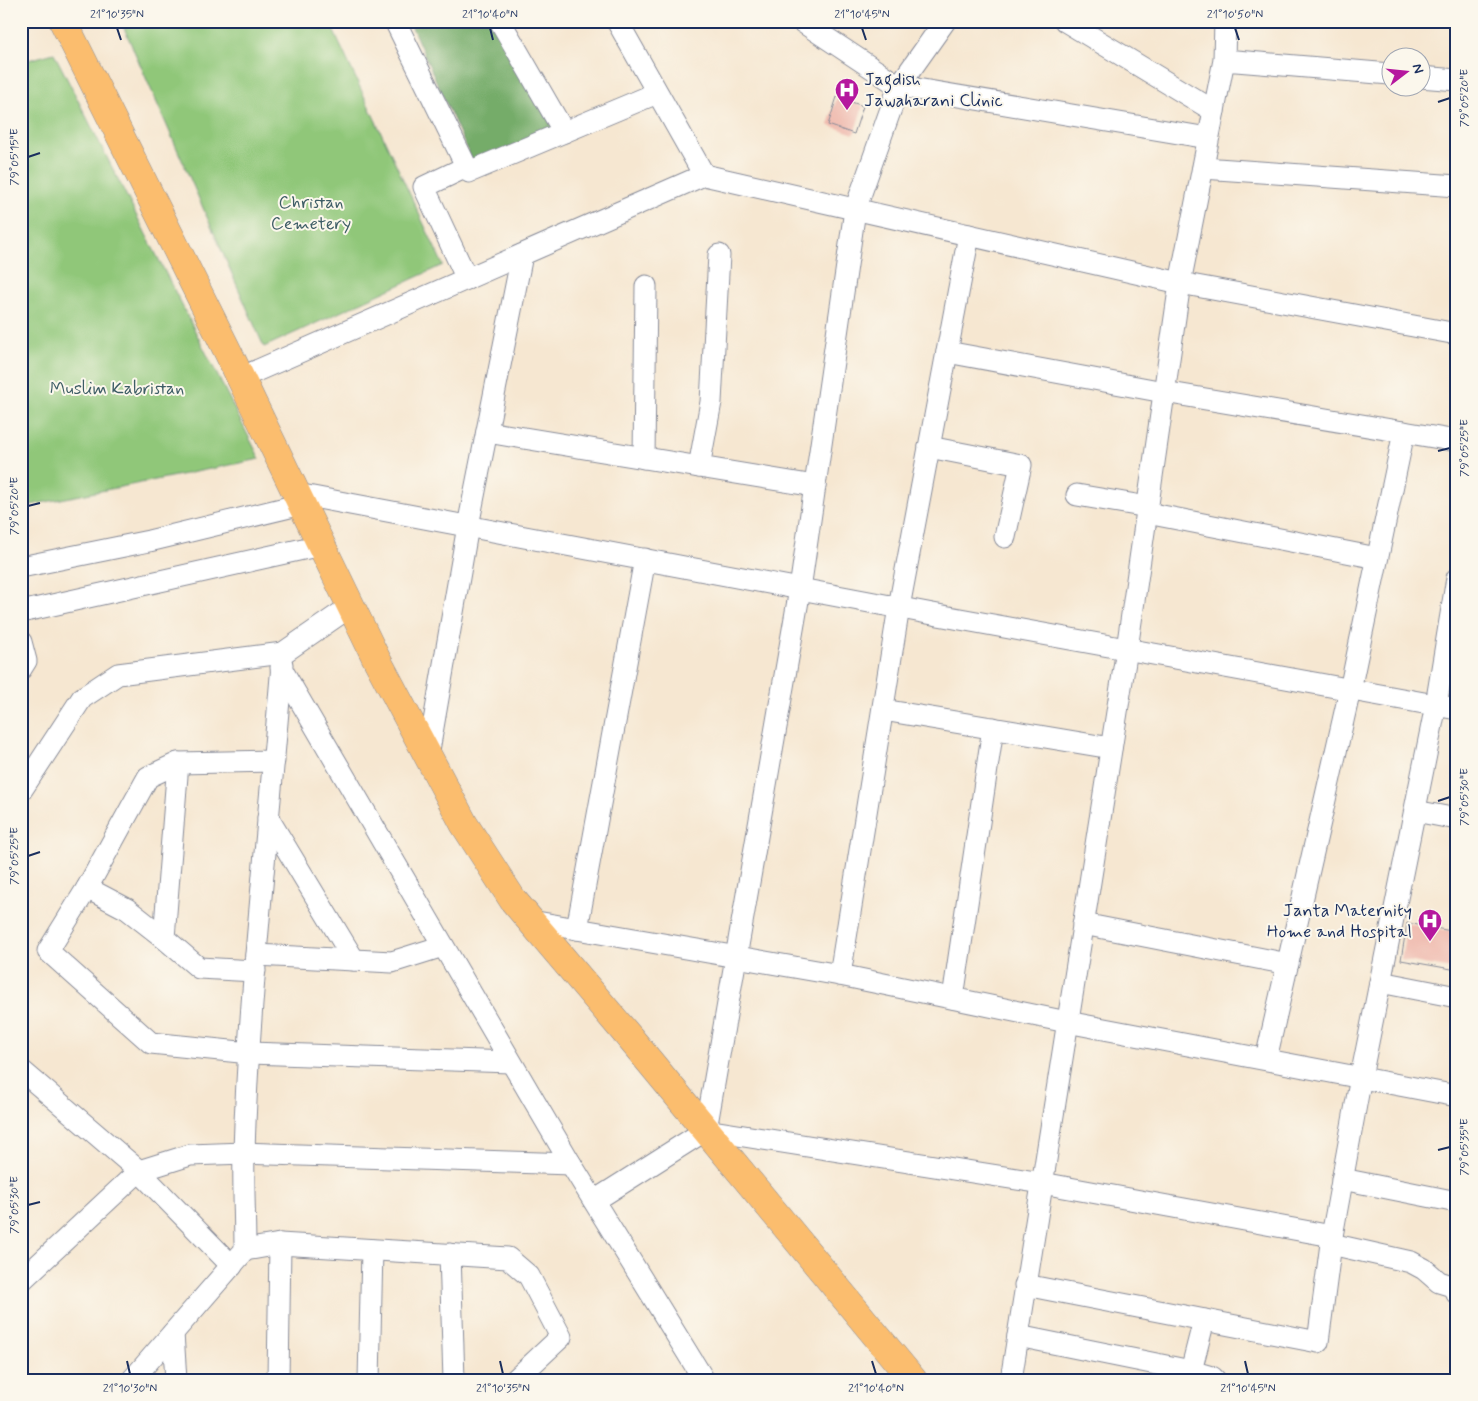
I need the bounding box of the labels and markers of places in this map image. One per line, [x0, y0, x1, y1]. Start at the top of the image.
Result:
place label: Jagdish Jawaharani Clinic [864, 68, 1003, 113]
hospital icon: Jagdish Jawaharani Clinic [834, 77, 860, 111]
place label: Janta Maternity Home and Hospital [1267, 899, 1412, 944]
hospital icon: Janta Maternity Home and Hospital [1417, 908, 1443, 942]

